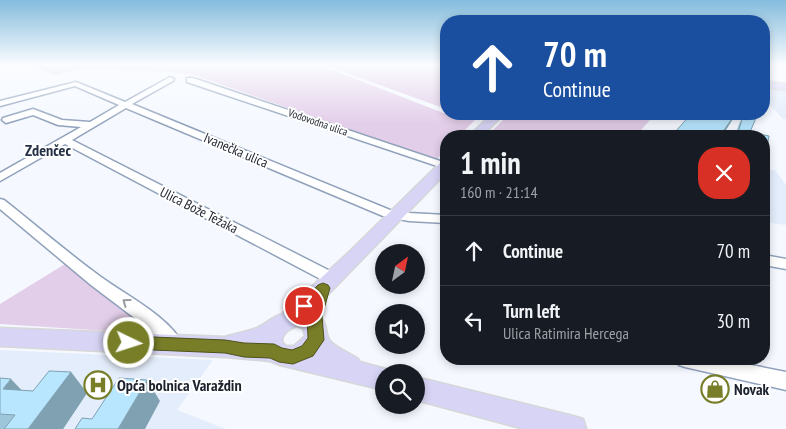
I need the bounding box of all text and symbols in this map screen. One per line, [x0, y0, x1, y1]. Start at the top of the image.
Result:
text: 70 m [543, 31, 607, 77]
icon: ahead [460, 35, 525, 100]
text: Continue [543, 75, 611, 103]
street label: Vodovodna ulica [285, 105, 350, 139]
street label: Ivanečka ulica [201, 128, 271, 172]
district label: Zdenčec [25, 140, 71, 160]
text: 1 min [460, 143, 521, 182]
button: close [698, 147, 750, 199]
text: 160 m · 21:14 [460, 182, 538, 202]
street label: Ulica Bože Težaka [157, 183, 241, 237]
icon: ahead [460, 237, 488, 265]
text: Continue [503, 239, 563, 263]
text: 70 m [717, 239, 750, 263]
north arrow [375, 244, 425, 294]
map controls [375, 244, 425, 414]
pin [283, 285, 325, 327]
icon: arrive [290, 292, 318, 320]
one-way arrow [122, 299, 132, 308]
text: Turn left [503, 299, 560, 323]
button: sound [375, 304, 425, 354]
icon: left [460, 307, 488, 335]
text: 30 m [717, 309, 750, 333]
position arrow [102, 316, 154, 368]
text: Ulica Ratimira Hercega [503, 323, 629, 343]
button: search [375, 364, 425, 414]
hospital icon: Opća bolnica Varaždin [83, 370, 113, 400]
shop icon: Novak [700, 374, 730, 404]
place label: Opća bolnica Varaždin [117, 375, 242, 395]
place label: Novak [734, 379, 770, 399]

